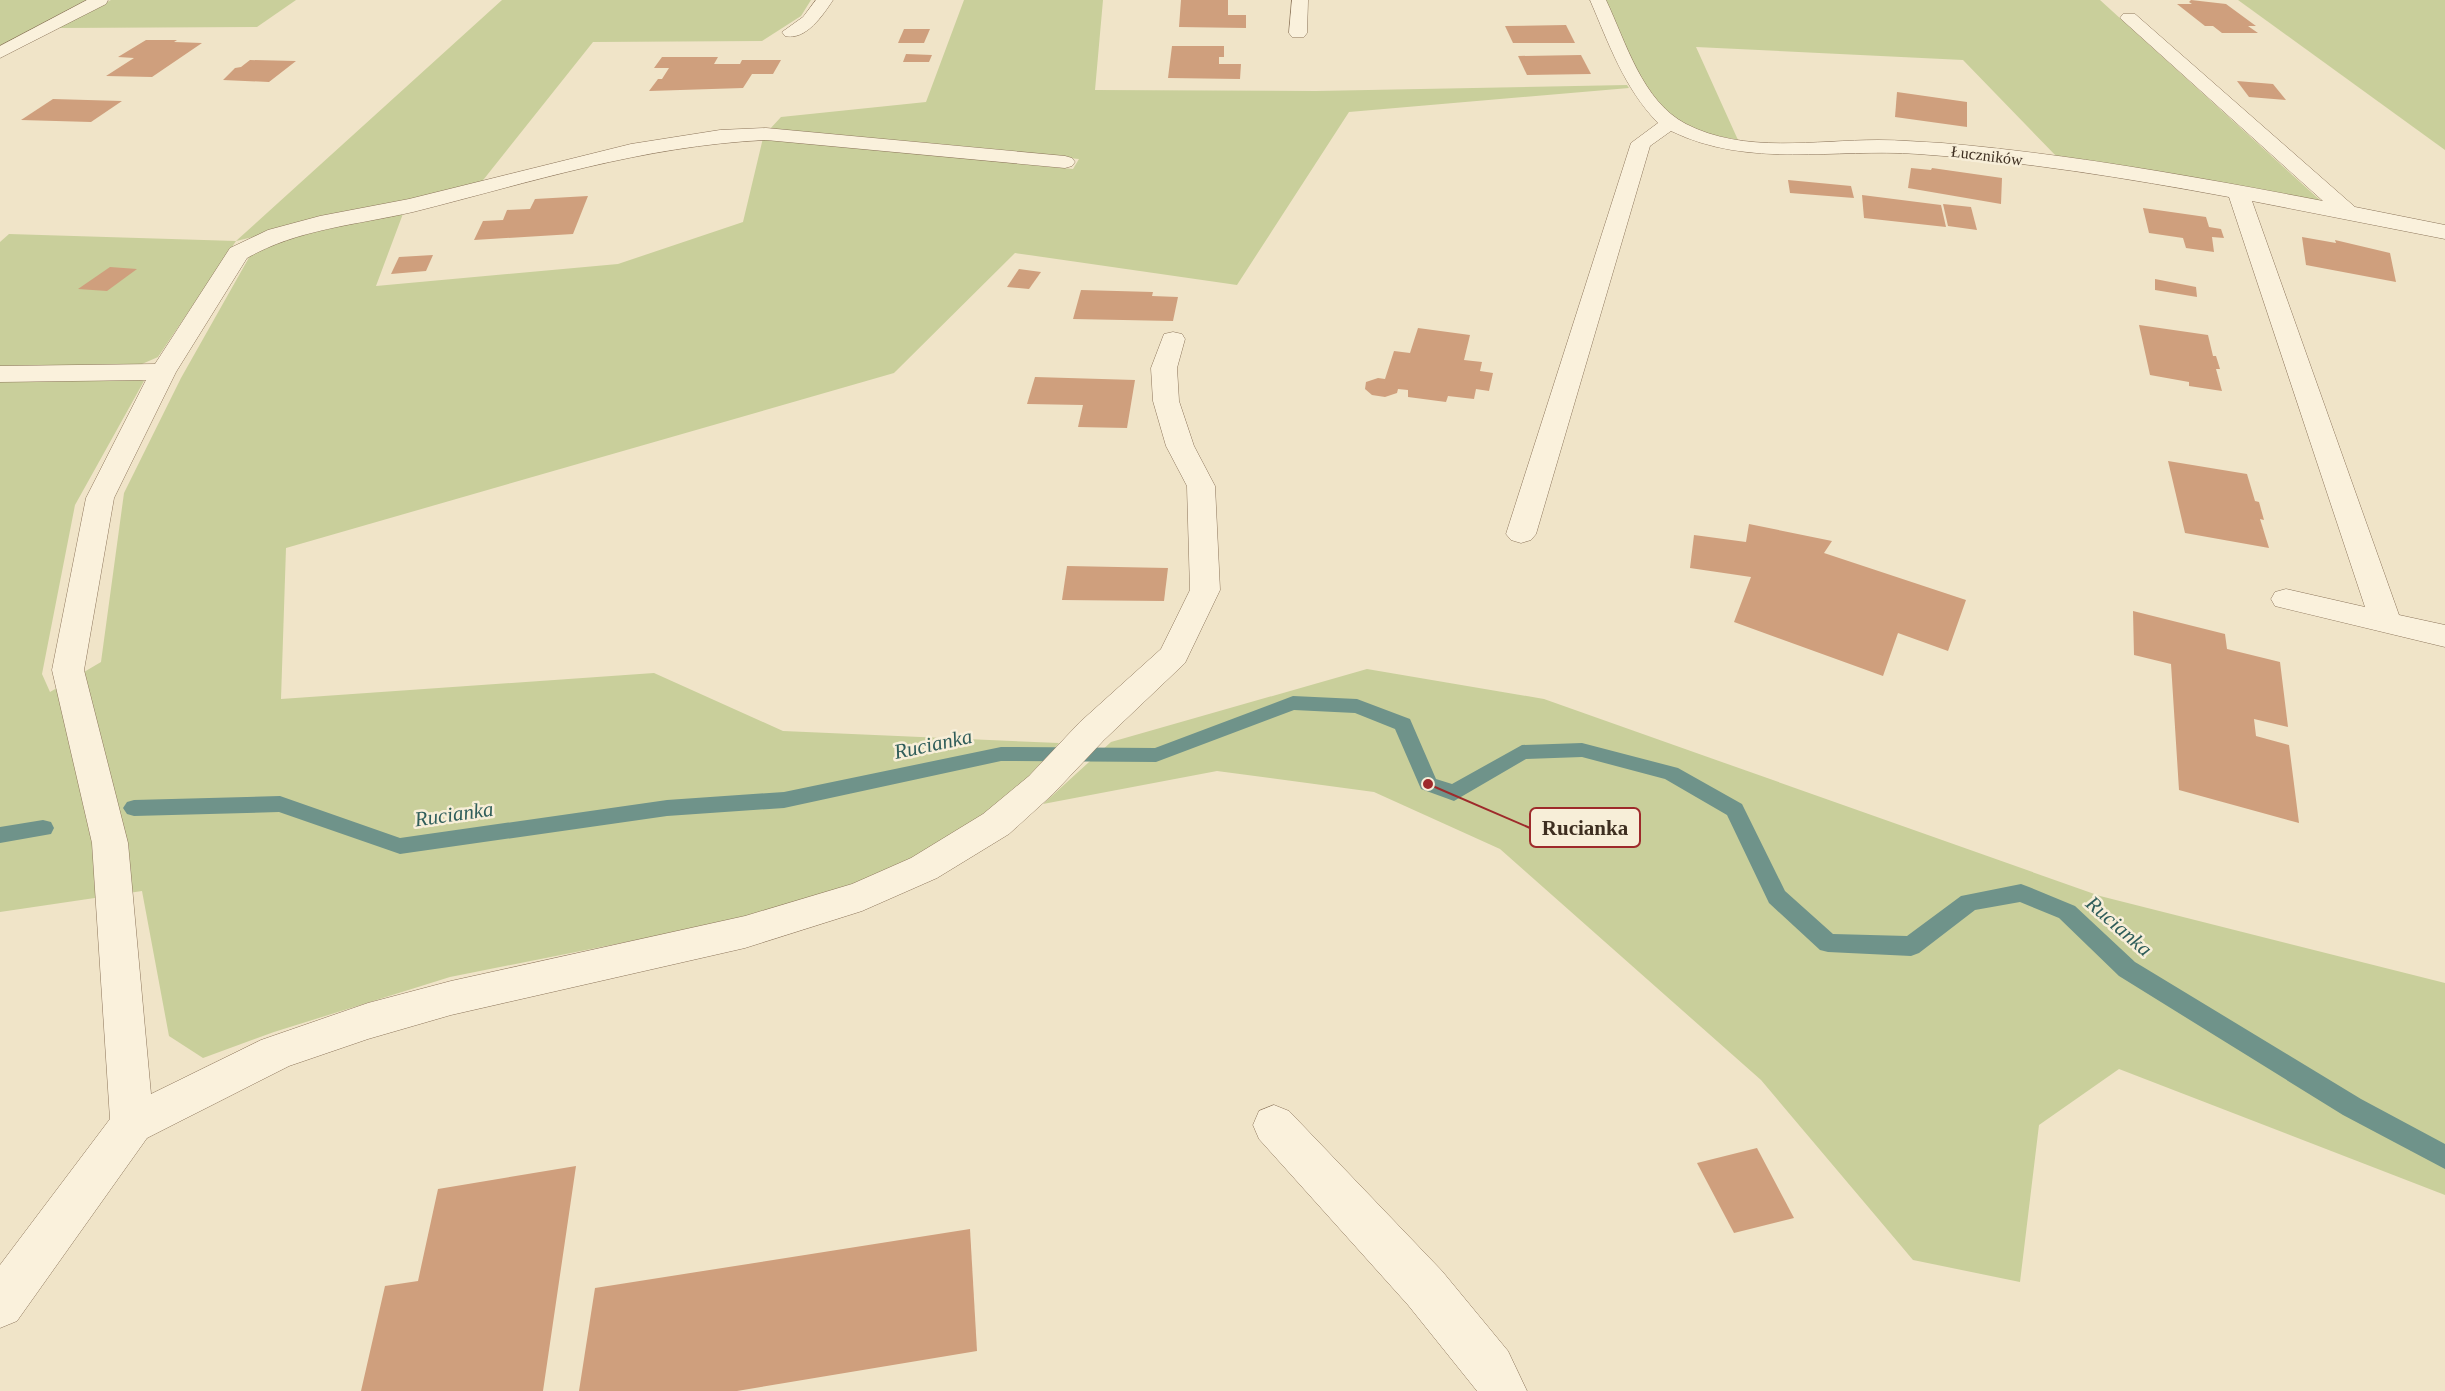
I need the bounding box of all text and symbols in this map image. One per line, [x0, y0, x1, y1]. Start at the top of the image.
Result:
street label: Łuczników [1950, 143, 2024, 168]
water label: Rucianka [891, 724, 974, 764]
water label: Rucianka [412, 797, 495, 832]
callout: Rucianka [1530, 808, 1640, 847]
text: Rucianka [1542, 816, 1629, 840]
water label: Rucianka [2080, 890, 2157, 961]

